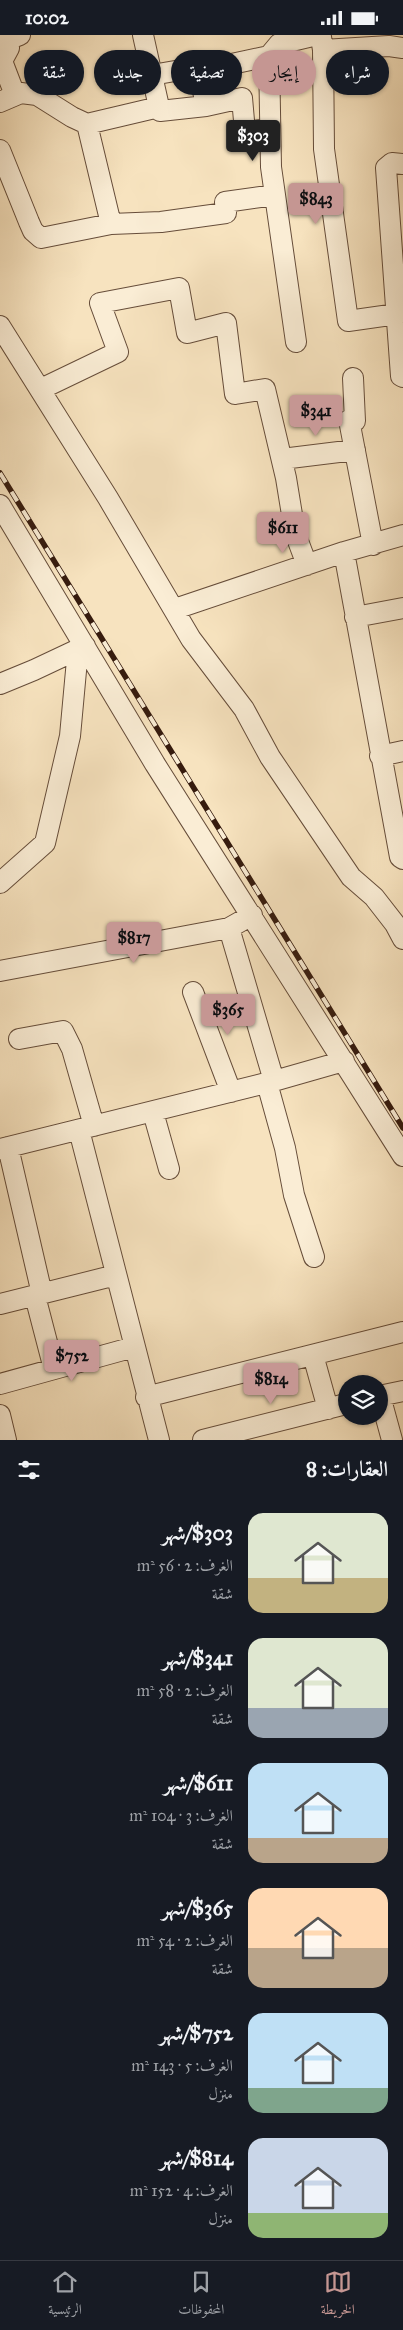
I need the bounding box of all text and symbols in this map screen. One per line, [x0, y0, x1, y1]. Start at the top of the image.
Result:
text: 10:02 [25, 6, 69, 29]
chip: شقة [24, 50, 84, 95]
chip: جديد [94, 50, 161, 95]
chip: تصفية [171, 50, 242, 95]
chip: إيجار [252, 50, 316, 95]
chip: شراء [326, 50, 389, 95]
pin: $303 [223, 119, 283, 162]
text: $303 [237, 126, 269, 145]
pin: $843 [286, 183, 346, 225]
text: $843 [299, 189, 333, 208]
pin: $341 [286, 395, 346, 437]
text: $341 [300, 401, 332, 420]
pin: $611 [253, 511, 313, 554]
text: $611 [268, 518, 298, 537]
pin: $817 [104, 921, 164, 964]
text: $817 [118, 928, 150, 947]
pin: $365 [198, 993, 258, 1036]
text: $365 [212, 1000, 244, 1019]
pin: $752 [42, 1339, 102, 1382]
text: $752 [55, 1346, 89, 1365]
pin: $814 [241, 1363, 301, 1405]
text: $814 [254, 1369, 288, 1388]
map controls [338, 1375, 388, 1425]
button: layers [338, 1375, 388, 1425]
icon: filters [15, 1456, 43, 1484]
text: العقارات: 8 [306, 1456, 388, 1482]
text: $303/شهر [162, 1520, 233, 1546]
icon: home [288, 1533, 348, 1593]
text: الغرف: 2 · 56 m² [137, 1556, 233, 1575]
text: شقة [212, 1584, 233, 1603]
text: $341/شهر [162, 1645, 233, 1671]
icon: home [288, 1658, 348, 1718]
text: الغرف: 2 · 58 m² [136, 1681, 233, 1700]
text: شقة [212, 1709, 233, 1728]
text: $611/شهر [163, 1770, 233, 1796]
icon: home [288, 1783, 348, 1843]
text: الغرف: 3 · 104 m² [129, 1806, 233, 1825]
text: شقة [212, 1834, 233, 1853]
text: $365/شهر [162, 1895, 233, 1921]
icon: home [288, 1908, 348, 1968]
text: الغرف: 2 · 54 m² [136, 1931, 233, 1950]
text: شقة [212, 1959, 233, 1978]
text: $752/شهر [159, 2020, 233, 2046]
icon: home [288, 2033, 348, 2093]
text: الغرف: 5 · 143 m² [131, 2056, 233, 2075]
text: منزل [208, 2084, 233, 2103]
text: $814/شهر [159, 2145, 233, 2171]
icon: home [288, 2158, 348, 2218]
text: الغرف: 4 · 152 m² [130, 2181, 233, 2200]
text: منزل [208, 2209, 233, 2228]
tab: الرئيسية [48, 2268, 82, 2323]
tab: المحفوظات [178, 2268, 224, 2323]
tab: الخريطة [321, 2268, 355, 2323]

